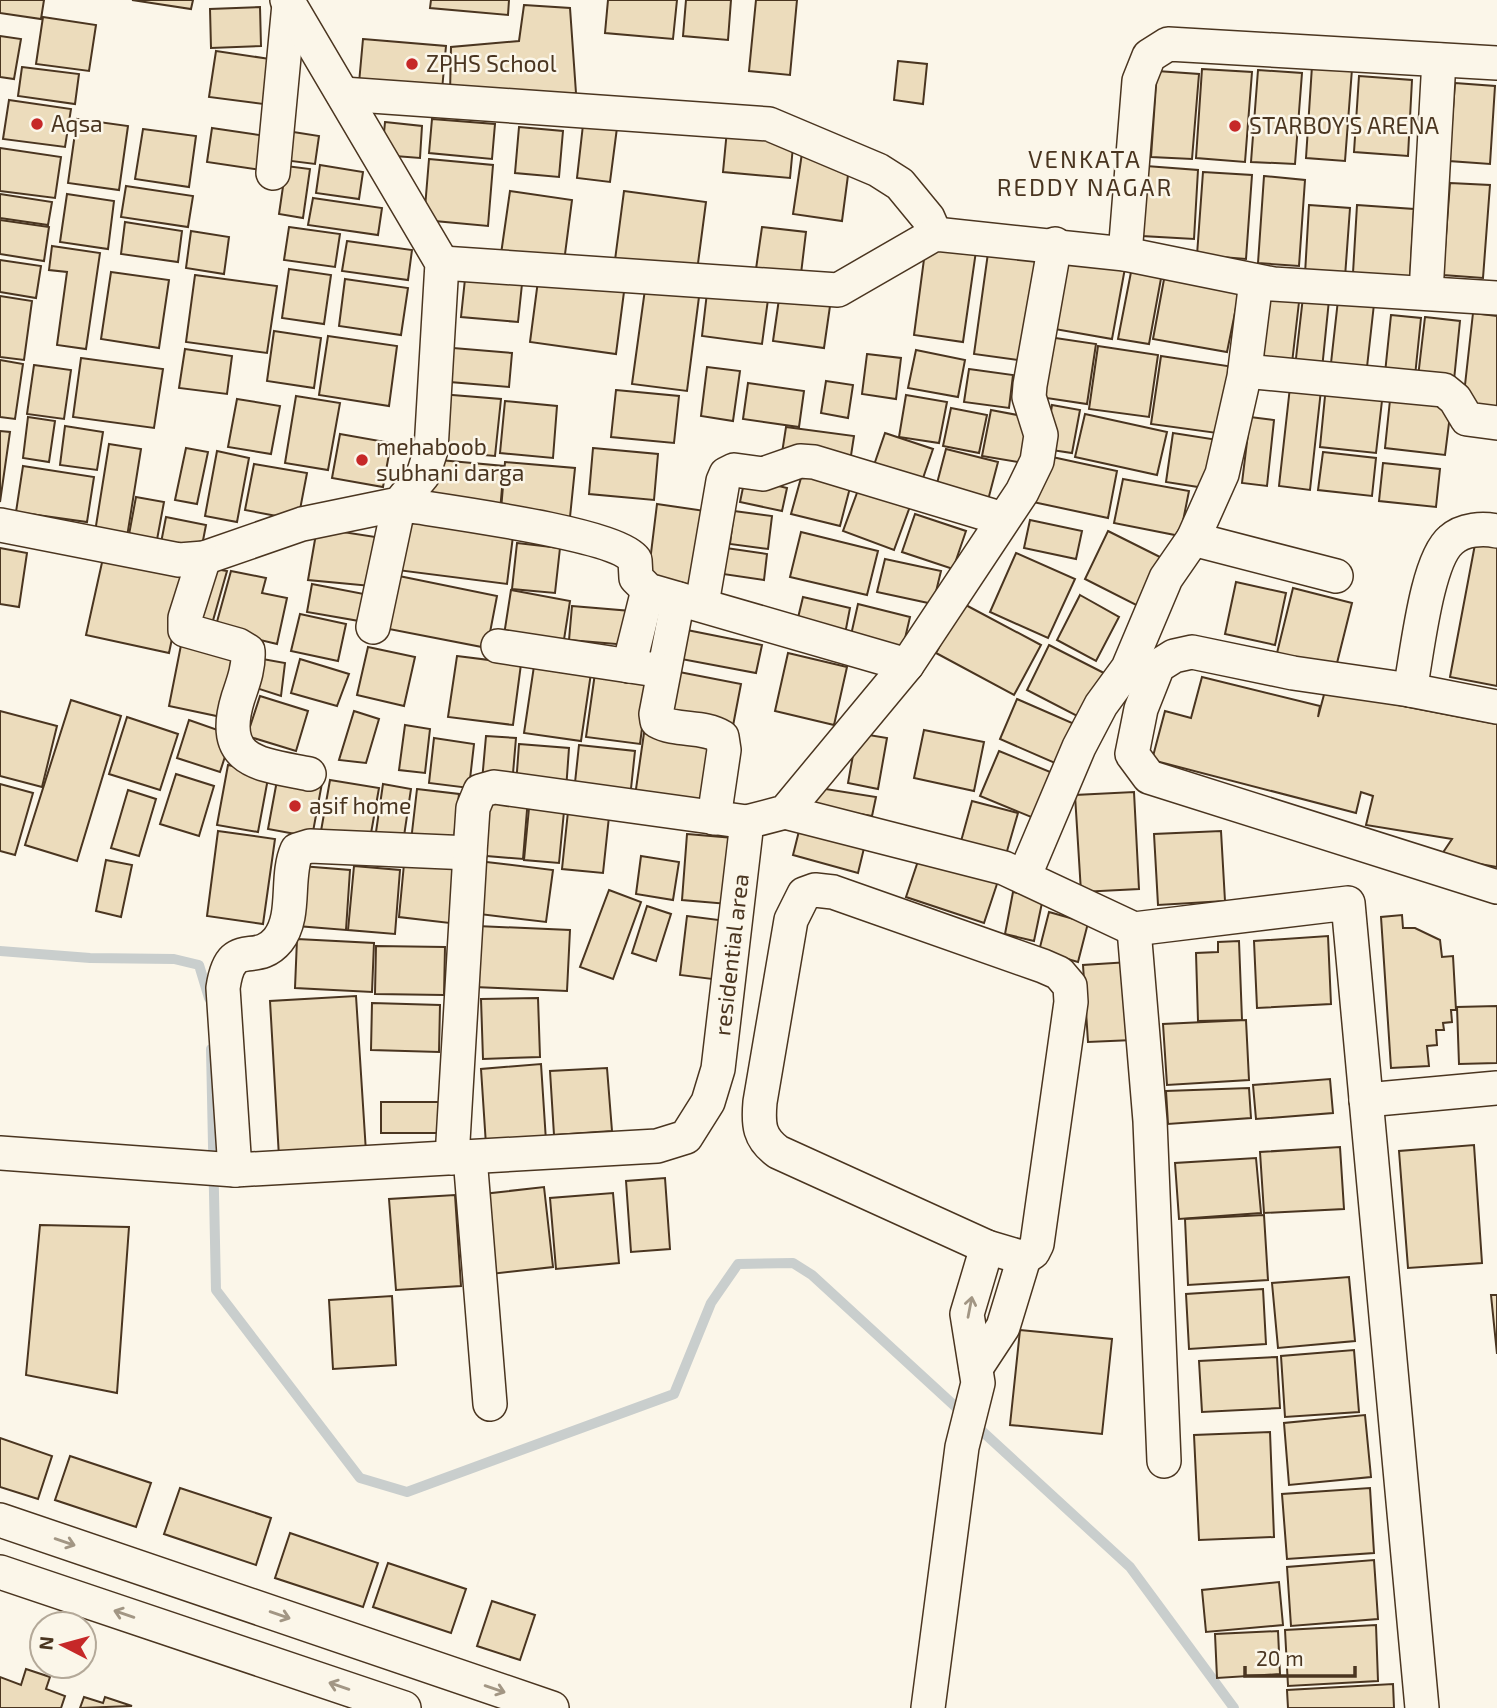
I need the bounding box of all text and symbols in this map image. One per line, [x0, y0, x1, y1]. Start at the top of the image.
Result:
place label: ZPHS School [426, 49, 557, 77]
marker: ZPHS School [404, 56, 420, 72]
place label: Aqsa [51, 109, 103, 137]
place label: STARBOY'S ARENA [1249, 111, 1440, 139]
marker: Aqsa [29, 116, 45, 132]
marker: STARBOY'S ARENA [1227, 118, 1243, 134]
district label: VENKATA REDDY NAGAR [997, 144, 1173, 201]
place label: mehaboob subhani darga [376, 432, 524, 486]
marker: mehaboob subhani darga [354, 452, 370, 468]
place label: asif home [309, 791, 411, 819]
marker: asif home [287, 798, 303, 814]
street label: residential area [707, 872, 754, 1037]
one-way arrow [964, 1296, 977, 1318]
one-way arrow [53, 1537, 75, 1549]
one-way arrow [113, 1607, 135, 1619]
north arrow [28, 1610, 98, 1680]
one-way arrow [268, 1610, 290, 1622]
scale bar [1245, 1634, 1355, 1678]
text: N [33, 1635, 58, 1651]
text: 20 m [1256, 1645, 1304, 1670]
one-way arrow [329, 1679, 351, 1691]
one-way arrow [484, 1684, 506, 1696]

